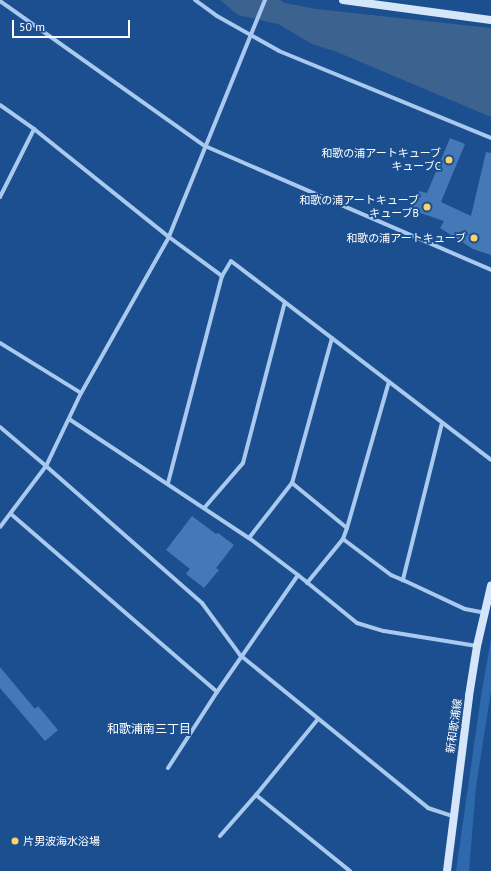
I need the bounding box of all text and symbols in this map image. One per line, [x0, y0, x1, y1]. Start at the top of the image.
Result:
scale bar [14, 12, 132, 38]
text: 50 m [19, 19, 45, 34]
place label: 和歌の浦アートキューブ キューブC [321, 147, 441, 173]
marker: 和歌の浦アートキューブ キューブC [444, 155, 454, 165]
place label: 和歌の浦アートキューブ キューブB [299, 194, 419, 220]
marker: 和歌の浦アートキューブ キューブB [422, 202, 432, 212]
place label: 和歌の浦アートキューブ [346, 231, 466, 245]
marker: 和歌の浦アートキューブ [469, 233, 479, 243]
street label: 新和歌浦線 [444, 698, 464, 754]
district label: 和歌浦南三丁目 [107, 722, 191, 736]
place label: 片男波海水浴場 [23, 834, 100, 848]
marker: 片男波海水浴場 [10, 836, 20, 846]

